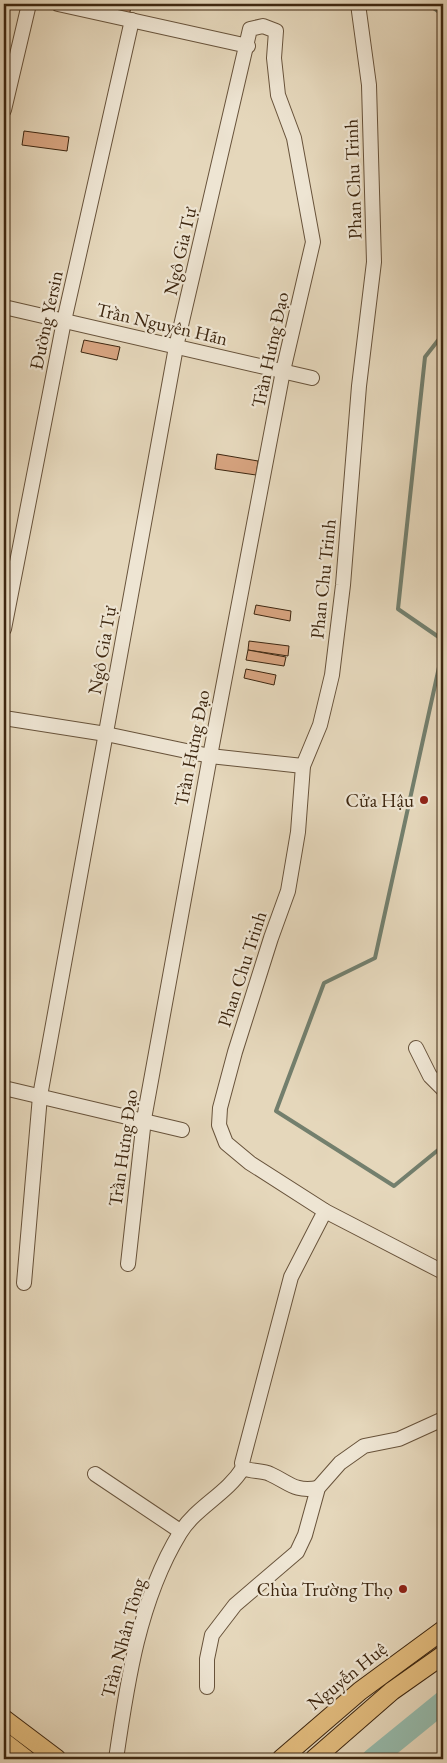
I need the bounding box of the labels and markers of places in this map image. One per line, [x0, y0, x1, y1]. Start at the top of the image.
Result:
place label: Cửa Hậu [345, 788, 414, 813]
marker: Cửa Hậu [418, 794, 430, 806]
place label: Chùa Trường Thọ [257, 1577, 393, 1602]
marker: Chùa Trường Thọ [397, 1583, 409, 1595]

